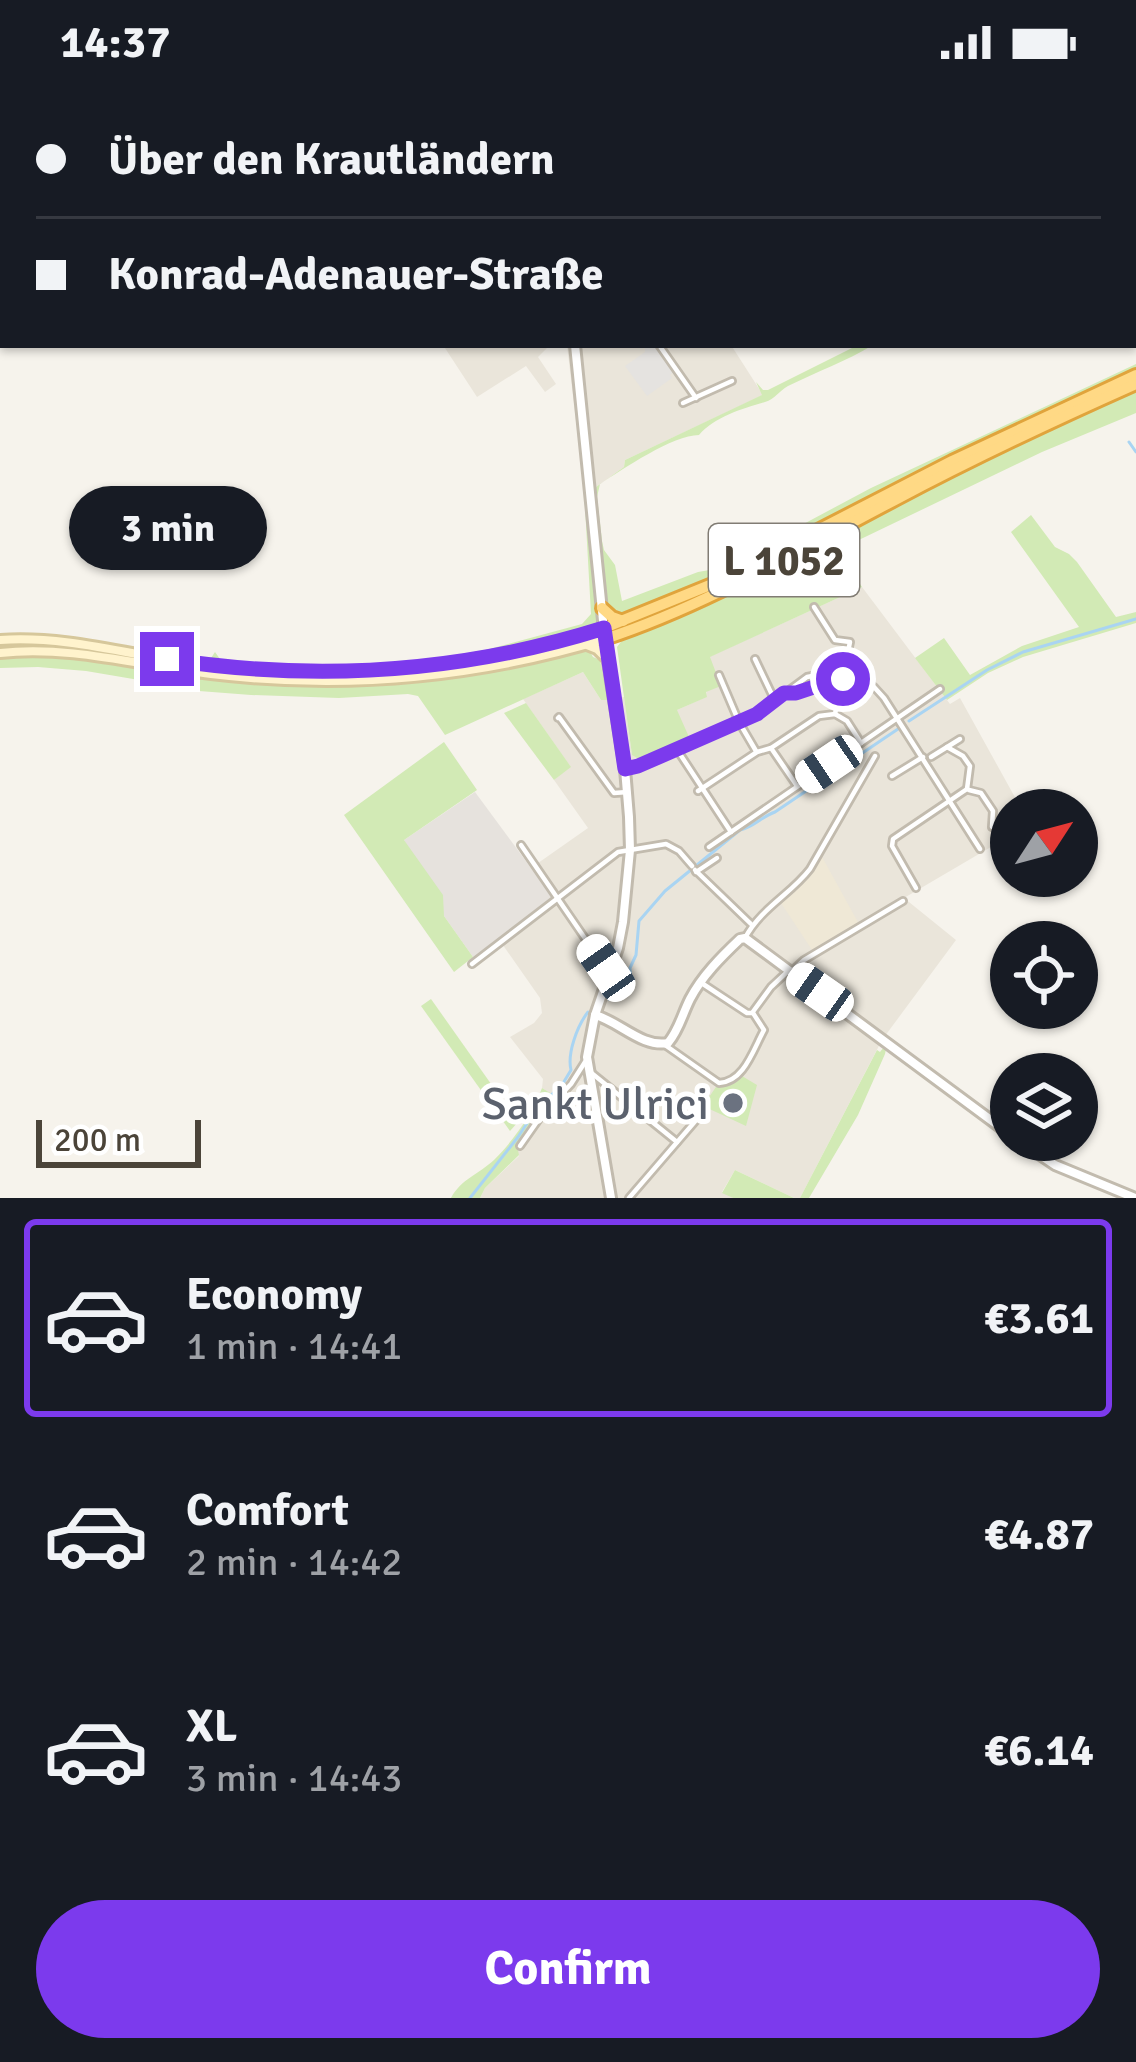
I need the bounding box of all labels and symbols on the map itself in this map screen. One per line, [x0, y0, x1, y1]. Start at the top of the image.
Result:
callout: 3 min [68, 485, 266, 569]
road number: L 1052 [709, 524, 859, 596]
route end [140, 632, 194, 686]
route start [816, 652, 870, 706]
car [789, 729, 869, 799]
north arrow [990, 789, 1098, 897]
car [571, 928, 641, 1008]
car [780, 957, 860, 1027]
place label: Sankt Ulrici [482, 1077, 709, 1132]
marker: Sankt Ulrici [720, 1090, 746, 1116]
scale bar [36, 1114, 201, 1167]

